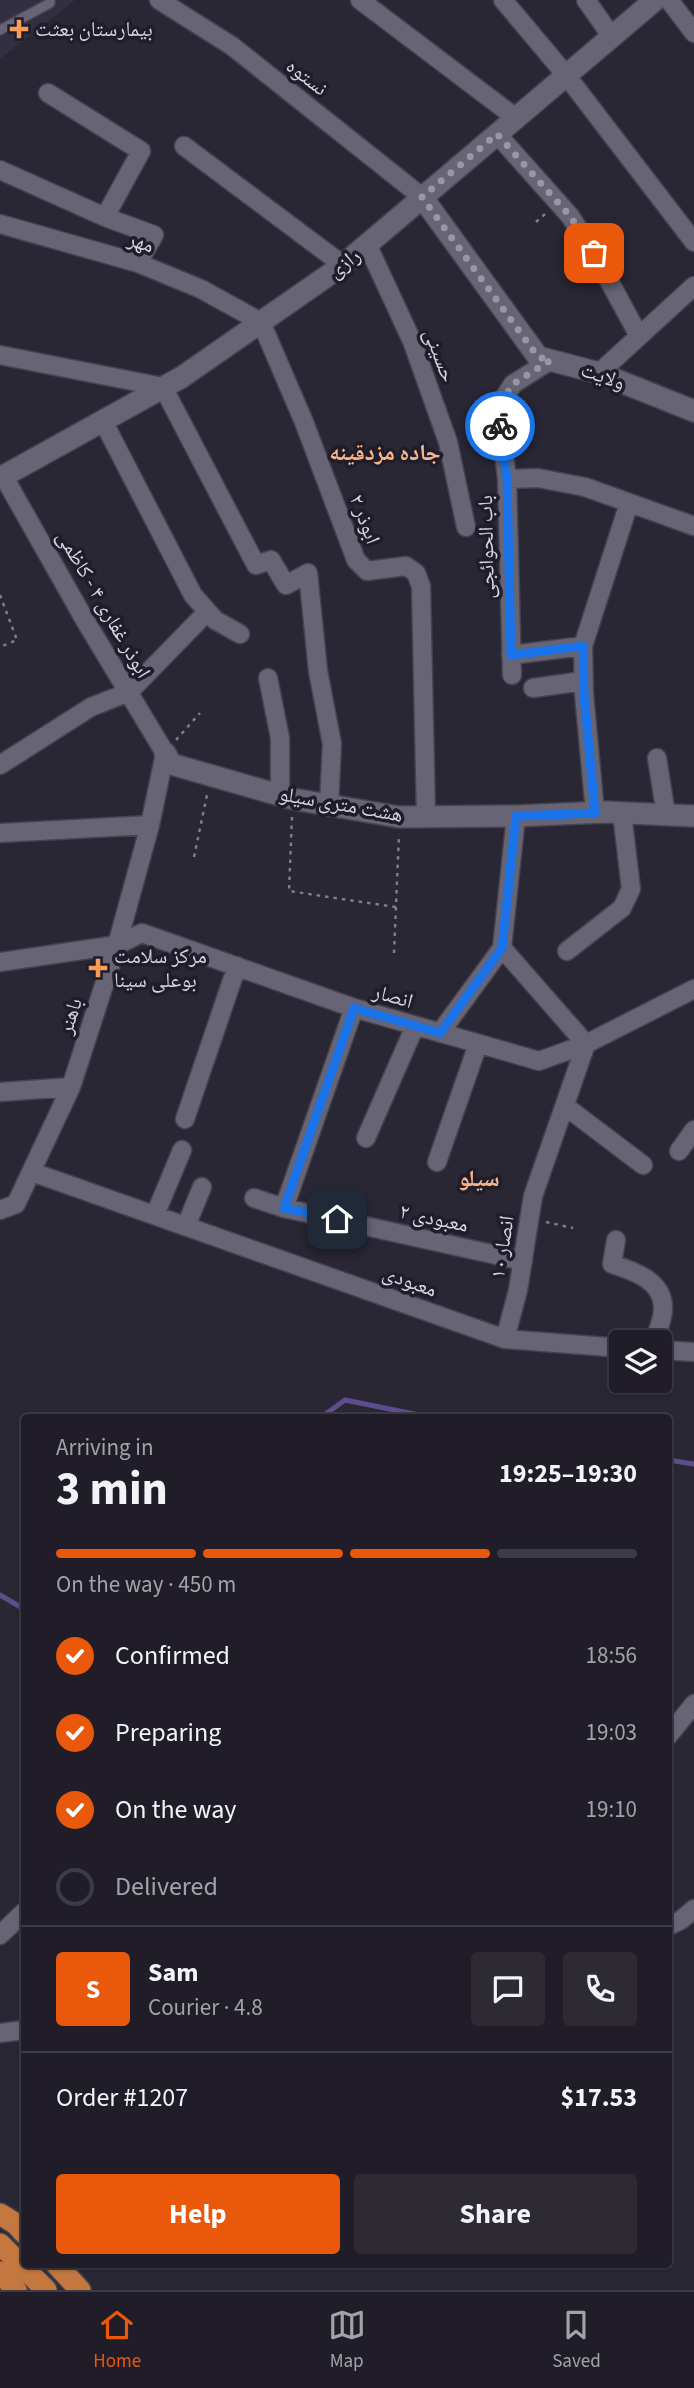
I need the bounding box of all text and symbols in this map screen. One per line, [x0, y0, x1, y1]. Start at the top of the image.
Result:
place label: بیمارستان بعثت [35, 14, 153, 44]
marker: بیمارستان بعثت [9, 19, 29, 39]
street label: نستوه [280, 51, 334, 103]
street label: مهر [123, 223, 158, 260]
pin [564, 223, 624, 283]
icon: bag [575, 234, 613, 272]
street label: رازی [321, 241, 367, 285]
street label: حسینی [416, 324, 464, 386]
street label: ولایت [577, 354, 629, 398]
courier [465, 391, 535, 461]
icon: bike [481, 407, 519, 445]
district label: جاده مزدقینه [329, 436, 441, 469]
street label: ابوذر ۲ [342, 490, 388, 548]
street label: باب الحوائجی [470, 495, 502, 599]
street label: ابوذر غفاری ۴ - کاظمی [49, 524, 159, 684]
street label: هشت متری سیلو [277, 778, 405, 830]
place label: مرکز سلامت بوعلی سینا [114, 941, 207, 995]
marker: مرکز سلامت بوعلی سینا [88, 958, 108, 978]
street label: انصار [368, 976, 417, 1016]
street label: باهنر [50, 994, 90, 1039]
district label: سیلو [458, 1162, 500, 1195]
pin [307, 1189, 367, 1249]
street label: معبودی ۲ [397, 1196, 471, 1240]
icon: home [318, 1200, 356, 1238]
street label: انصار ۱۰ [482, 1213, 522, 1281]
street label: معبودی [379, 1257, 441, 1305]
map controls [609, 1330, 672, 1393]
button: layers [609, 1330, 672, 1393]
text: Arriving in [56, 1431, 154, 1464]
text: 19:25–19:30 [499, 1455, 637, 1492]
text: 3 min [56, 1457, 168, 1522]
text: On the way · 450 m [56, 1568, 236, 1601]
icon: check [56, 1637, 94, 1675]
text: Confirmed [115, 1637, 230, 1674]
text: 18:56 [586, 1639, 637, 1672]
icon: check [56, 1714, 94, 1752]
text: Preparing [115, 1714, 221, 1751]
text: 19:03 [586, 1716, 637, 1749]
icon: check [56, 1791, 94, 1829]
text: On the way [115, 1791, 236, 1828]
text: 19:10 [586, 1793, 637, 1826]
text: Delivered [115, 1868, 218, 1905]
button: chat [471, 1952, 545, 2026]
button: phone [563, 1952, 637, 2026]
text: Sam [148, 1954, 198, 1991]
text: S [86, 1971, 100, 2008]
text: Courier · 4.8 [148, 1991, 263, 2024]
text: Order #1207 [56, 2079, 188, 2116]
text: $17.53 [561, 2079, 637, 2116]
button: Help [56, 2174, 340, 2254]
button: Share [354, 2174, 637, 2254]
tab: Home [93, 2306, 141, 2375]
tab: Map [328, 2306, 366, 2375]
tab: Saved [552, 2306, 601, 2375]

